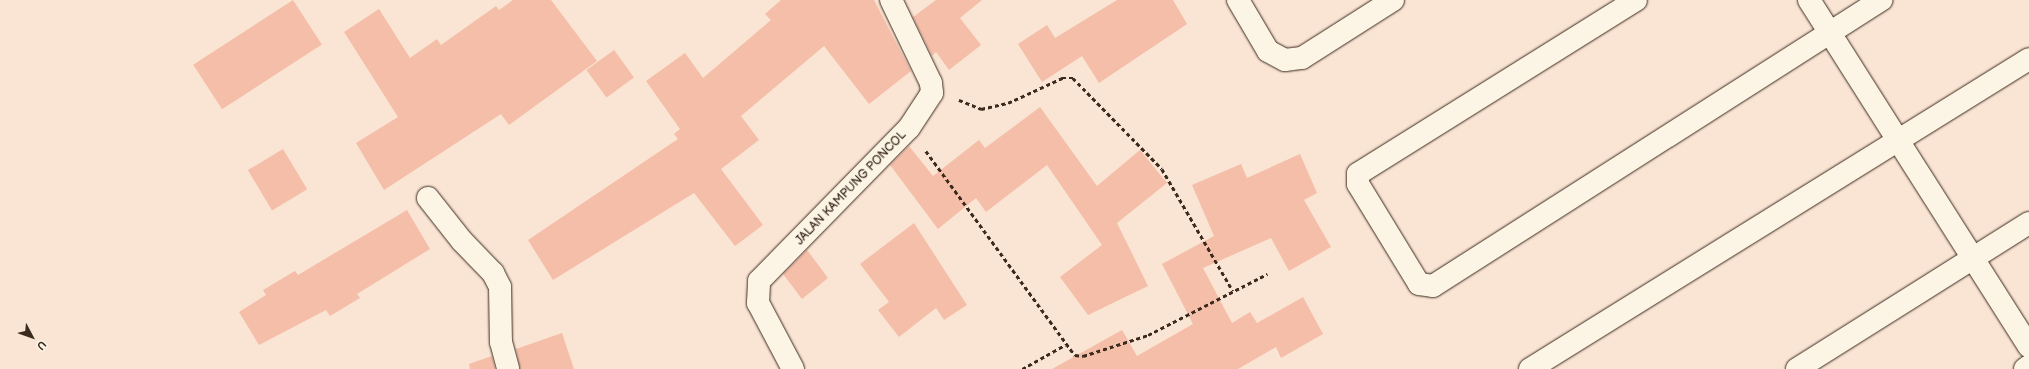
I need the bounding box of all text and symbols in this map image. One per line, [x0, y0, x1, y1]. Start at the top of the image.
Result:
street label: JALAN KAMPUNG PONCOL [793, 128, 909, 248]
north arrow [12, 317, 52, 357]
text: U [34, 338, 49, 352]

